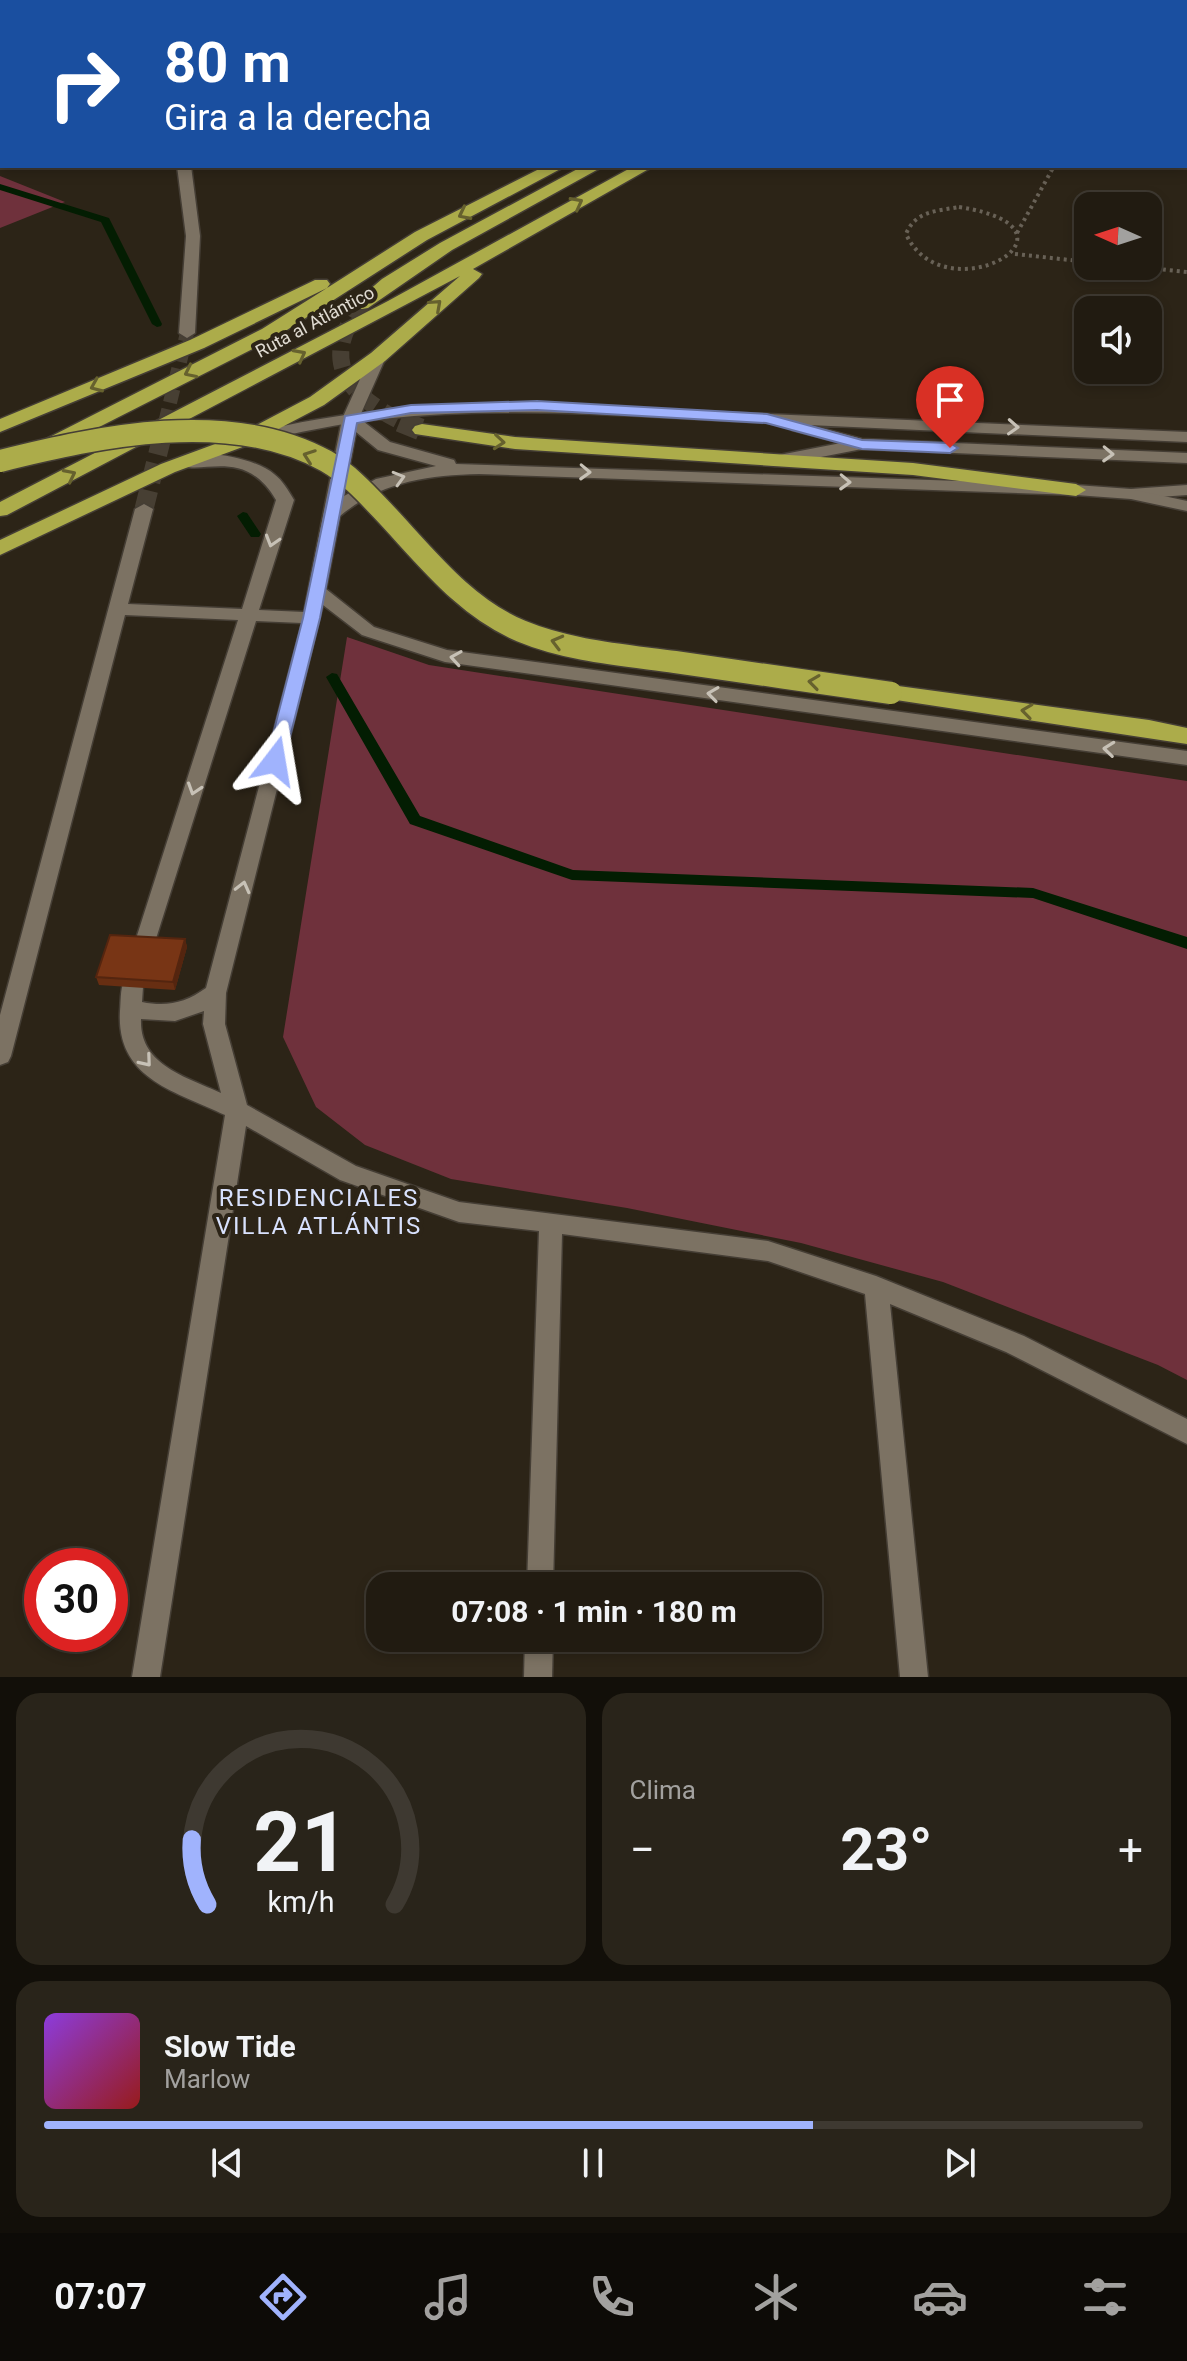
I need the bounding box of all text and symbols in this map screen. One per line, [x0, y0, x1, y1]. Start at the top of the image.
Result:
text: 80 m [164, 30, 291, 96]
icon: right [32, 32, 136, 136]
text: Gira a la derecha [164, 97, 432, 139]
north arrow [1074, 192, 1162, 280]
map controls [1074, 192, 1162, 384]
one-way arrow [569, 197, 583, 213]
one-way arrow [457, 205, 472, 220]
street label: Ruta al Atlántico [252, 281, 378, 362]
button: sound [1074, 296, 1162, 384]
one-way arrow [427, 300, 442, 315]
one-way arrow [292, 349, 307, 364]
one-way arrow [184, 362, 199, 378]
pin [916, 366, 984, 448]
one-way arrow [90, 376, 104, 392]
icon: arrive [928, 378, 972, 422]
one-way arrow [1007, 418, 1020, 435]
one-way arrow [493, 433, 506, 450]
one-way arrow [1102, 446, 1115, 463]
one-way arrow [303, 449, 317, 465]
one-way arrow [579, 464, 592, 481]
one-way arrow [61, 469, 76, 484]
one-way arrow [392, 471, 406, 487]
one-way arrow [839, 473, 852, 490]
one-way arrow [265, 534, 281, 548]
one-way arrow [550, 635, 564, 652]
one-way arrow [449, 650, 463, 667]
one-way arrow [807, 674, 821, 691]
one-way arrow [706, 686, 720, 703]
one-way arrow [1020, 703, 1033, 720]
position arrow [233, 719, 317, 803]
one-way arrow [1103, 741, 1116, 758]
one-way arrow [187, 781, 203, 795]
one-way arrow [234, 880, 251, 894]
one-way arrow [136, 1051, 151, 1066]
district label: RESIDENCIALES VILLA ATLÁNTIS [216, 1184, 422, 1240]
speed limit sign: 30 [24, 1548, 128, 1652]
text: 07:08 · 1 min · 180 m [451, 1594, 737, 1629]
text: Clima [630, 1775, 696, 1805]
text: 21 [253, 1794, 348, 1891]
text: 23° [840, 1814, 932, 1885]
text: − [630, 1824, 655, 1876]
text: + [1118, 1824, 1143, 1876]
text: km/h [267, 1885, 334, 1919]
text: Slow Tide [164, 2029, 296, 2064]
text: Marlow [164, 2064, 250, 2094]
icon: previous [205, 2141, 249, 2185]
icon: pause [571, 2141, 615, 2185]
icon: next [938, 2141, 982, 2185]
icon: directions [255, 2269, 311, 2325]
icon: music [420, 2269, 476, 2325]
icon: phone [584, 2269, 640, 2325]
icon: climate [748, 2269, 804, 2325]
icon: car [912, 2269, 968, 2325]
icon: filters [1077, 2269, 1133, 2325]
text: 07:07 [54, 2276, 147, 2318]

